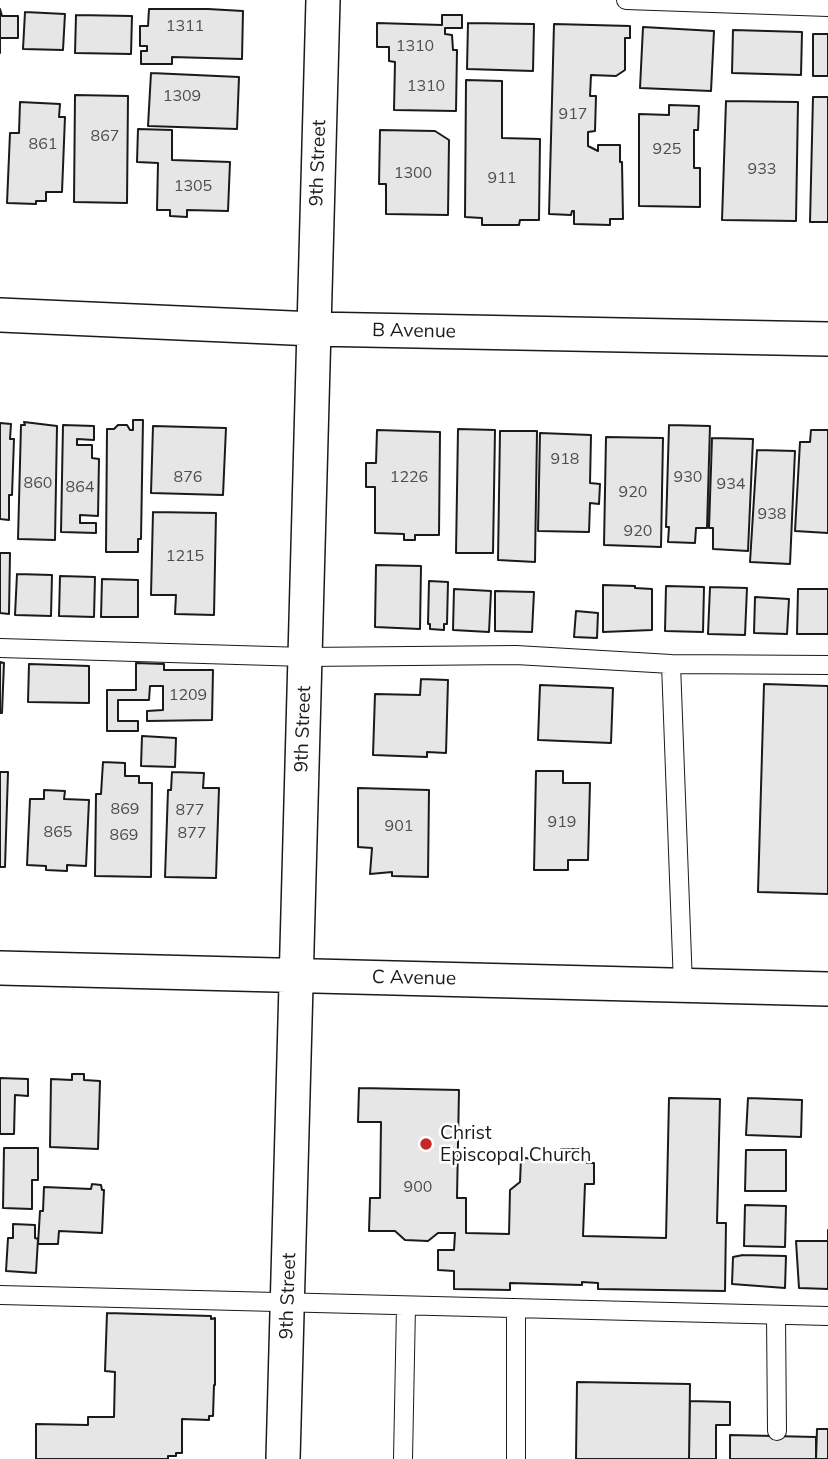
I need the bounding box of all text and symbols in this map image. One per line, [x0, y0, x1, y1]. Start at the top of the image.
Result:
house number: 1311 [166, 16, 204, 36]
house number: 1310 [396, 36, 434, 56]
house number: 1310 [407, 76, 445, 96]
house number: 1309 [163, 86, 201, 106]
house number: 917 [559, 104, 587, 124]
street label: 9th Street [305, 119, 331, 207]
house number: 867 [91, 126, 119, 146]
house number: 861 [29, 134, 57, 154]
house number: 925 [653, 139, 681, 159]
house number: 933 [748, 159, 776, 179]
house number: 1300 [394, 163, 432, 183]
house number: 911 [488, 168, 516, 188]
house number: 1305 [174, 176, 212, 196]
street label: B Avenue [372, 319, 456, 343]
house number: 918 [551, 449, 579, 469]
house number: 876 [174, 467, 202, 487]
house number: 1226 [390, 467, 428, 487]
house number: 930 [674, 467, 702, 487]
house number: 860 [24, 473, 52, 493]
house number: 934 [717, 474, 745, 494]
house number: 864 [66, 477, 94, 497]
house number: 920 [619, 482, 647, 502]
house number: 938 [758, 504, 786, 524]
house number: 920 [624, 521, 652, 541]
house number: 1215 [166, 546, 204, 566]
house number: 1209 [169, 685, 207, 705]
street label: 9th Street [290, 685, 316, 773]
house number: 869 [111, 799, 139, 819]
house number: 877 [176, 800, 204, 820]
house number: 919 [548, 812, 576, 832]
house number: 901 [385, 816, 413, 836]
house number: 865 [44, 822, 72, 842]
house number: 877 [178, 823, 206, 843]
house number: 869 [110, 825, 138, 845]
street label: C Avenue [372, 966, 456, 990]
place label: Christ Episcopal Church [440, 1122, 591, 1166]
marker: Christ Episcopal Church [418, 1136, 434, 1152]
house number: 900 [404, 1177, 432, 1197]
street label: 9th Street [275, 1252, 301, 1340]

